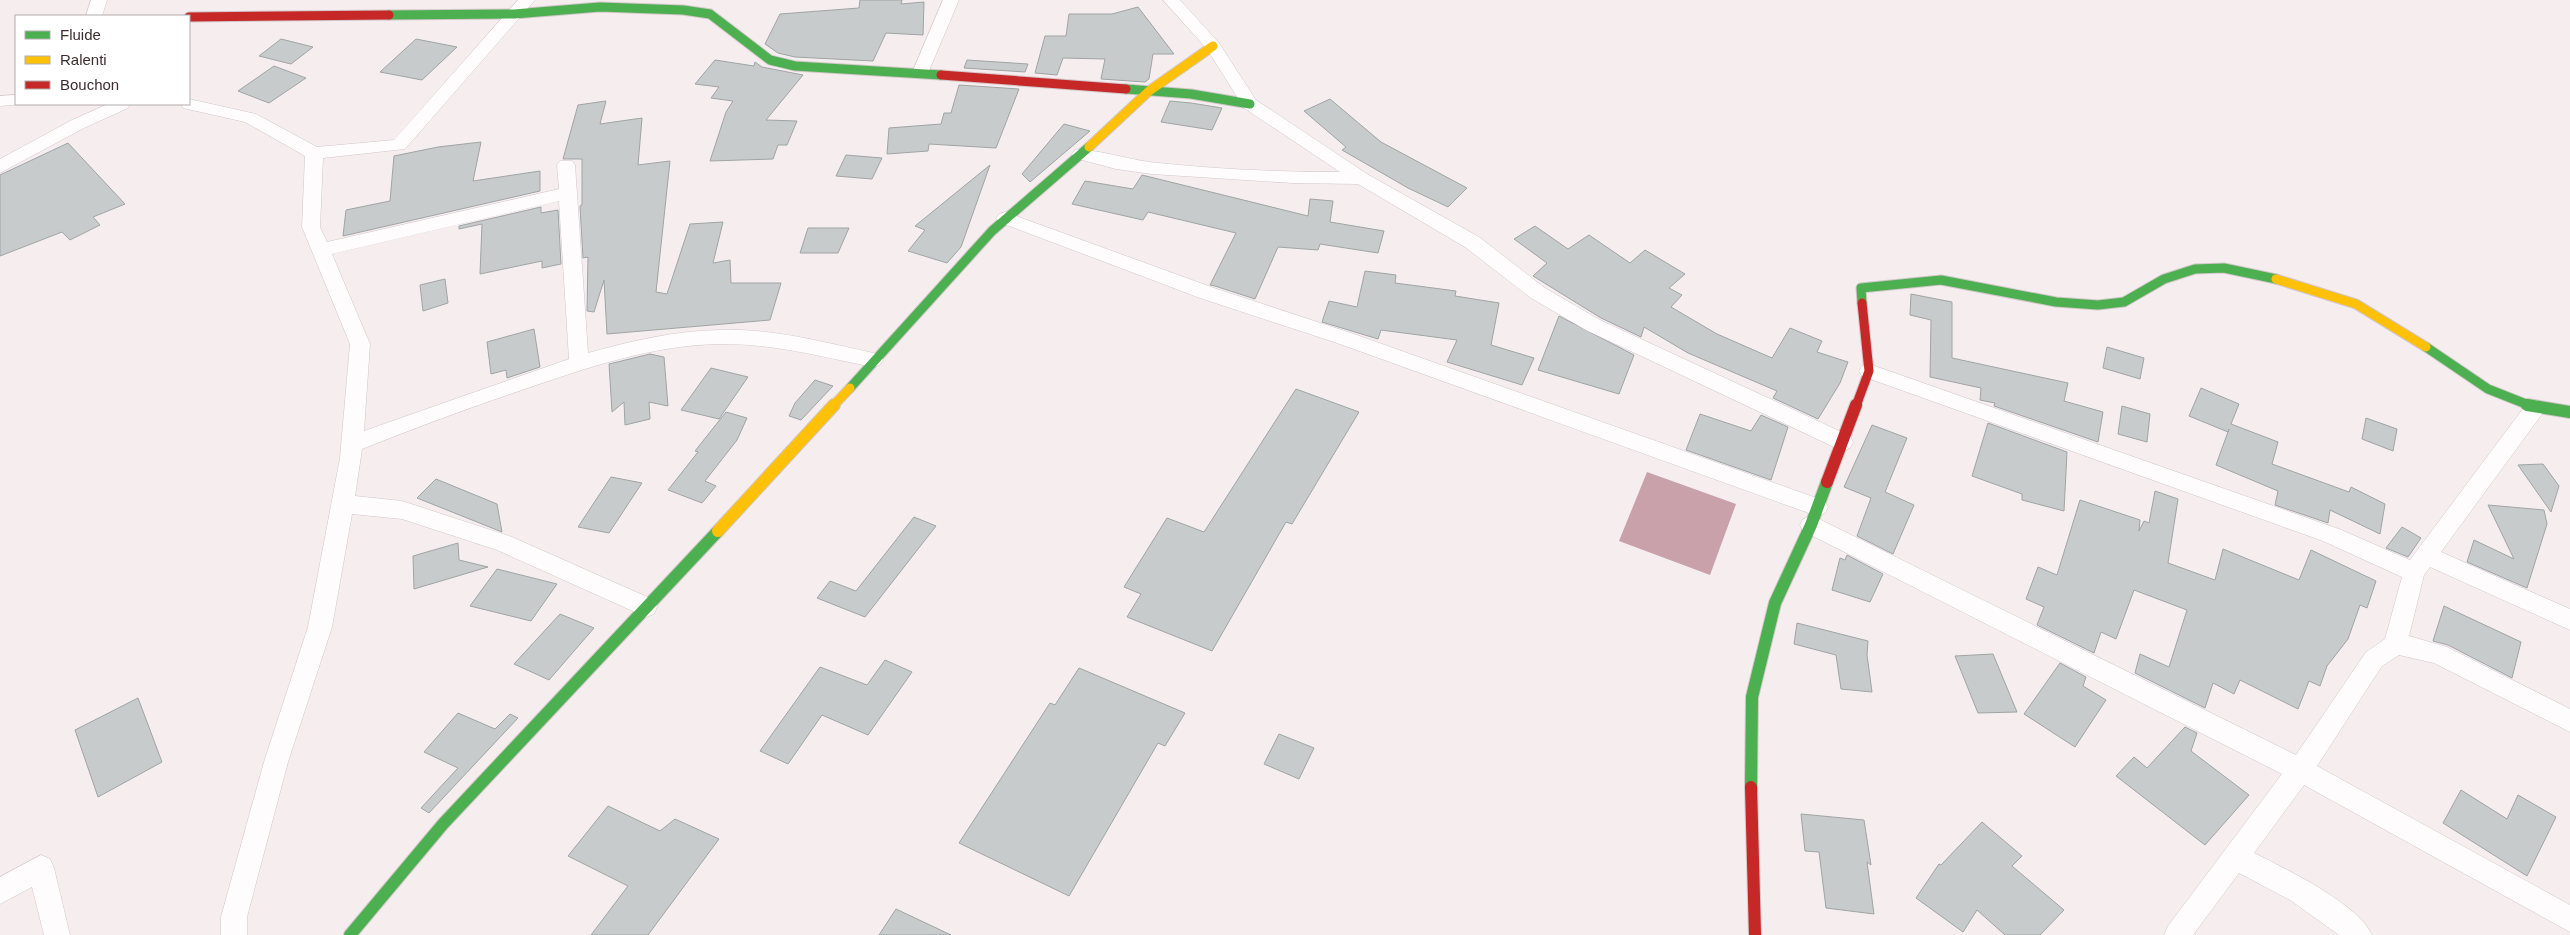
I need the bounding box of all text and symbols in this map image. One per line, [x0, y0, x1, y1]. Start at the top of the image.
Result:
legend [15, 15, 190, 105]
text: Fluide [60, 26, 101, 43]
text: Ralenti [60, 51, 107, 68]
text: Bouchon [60, 76, 119, 93]

